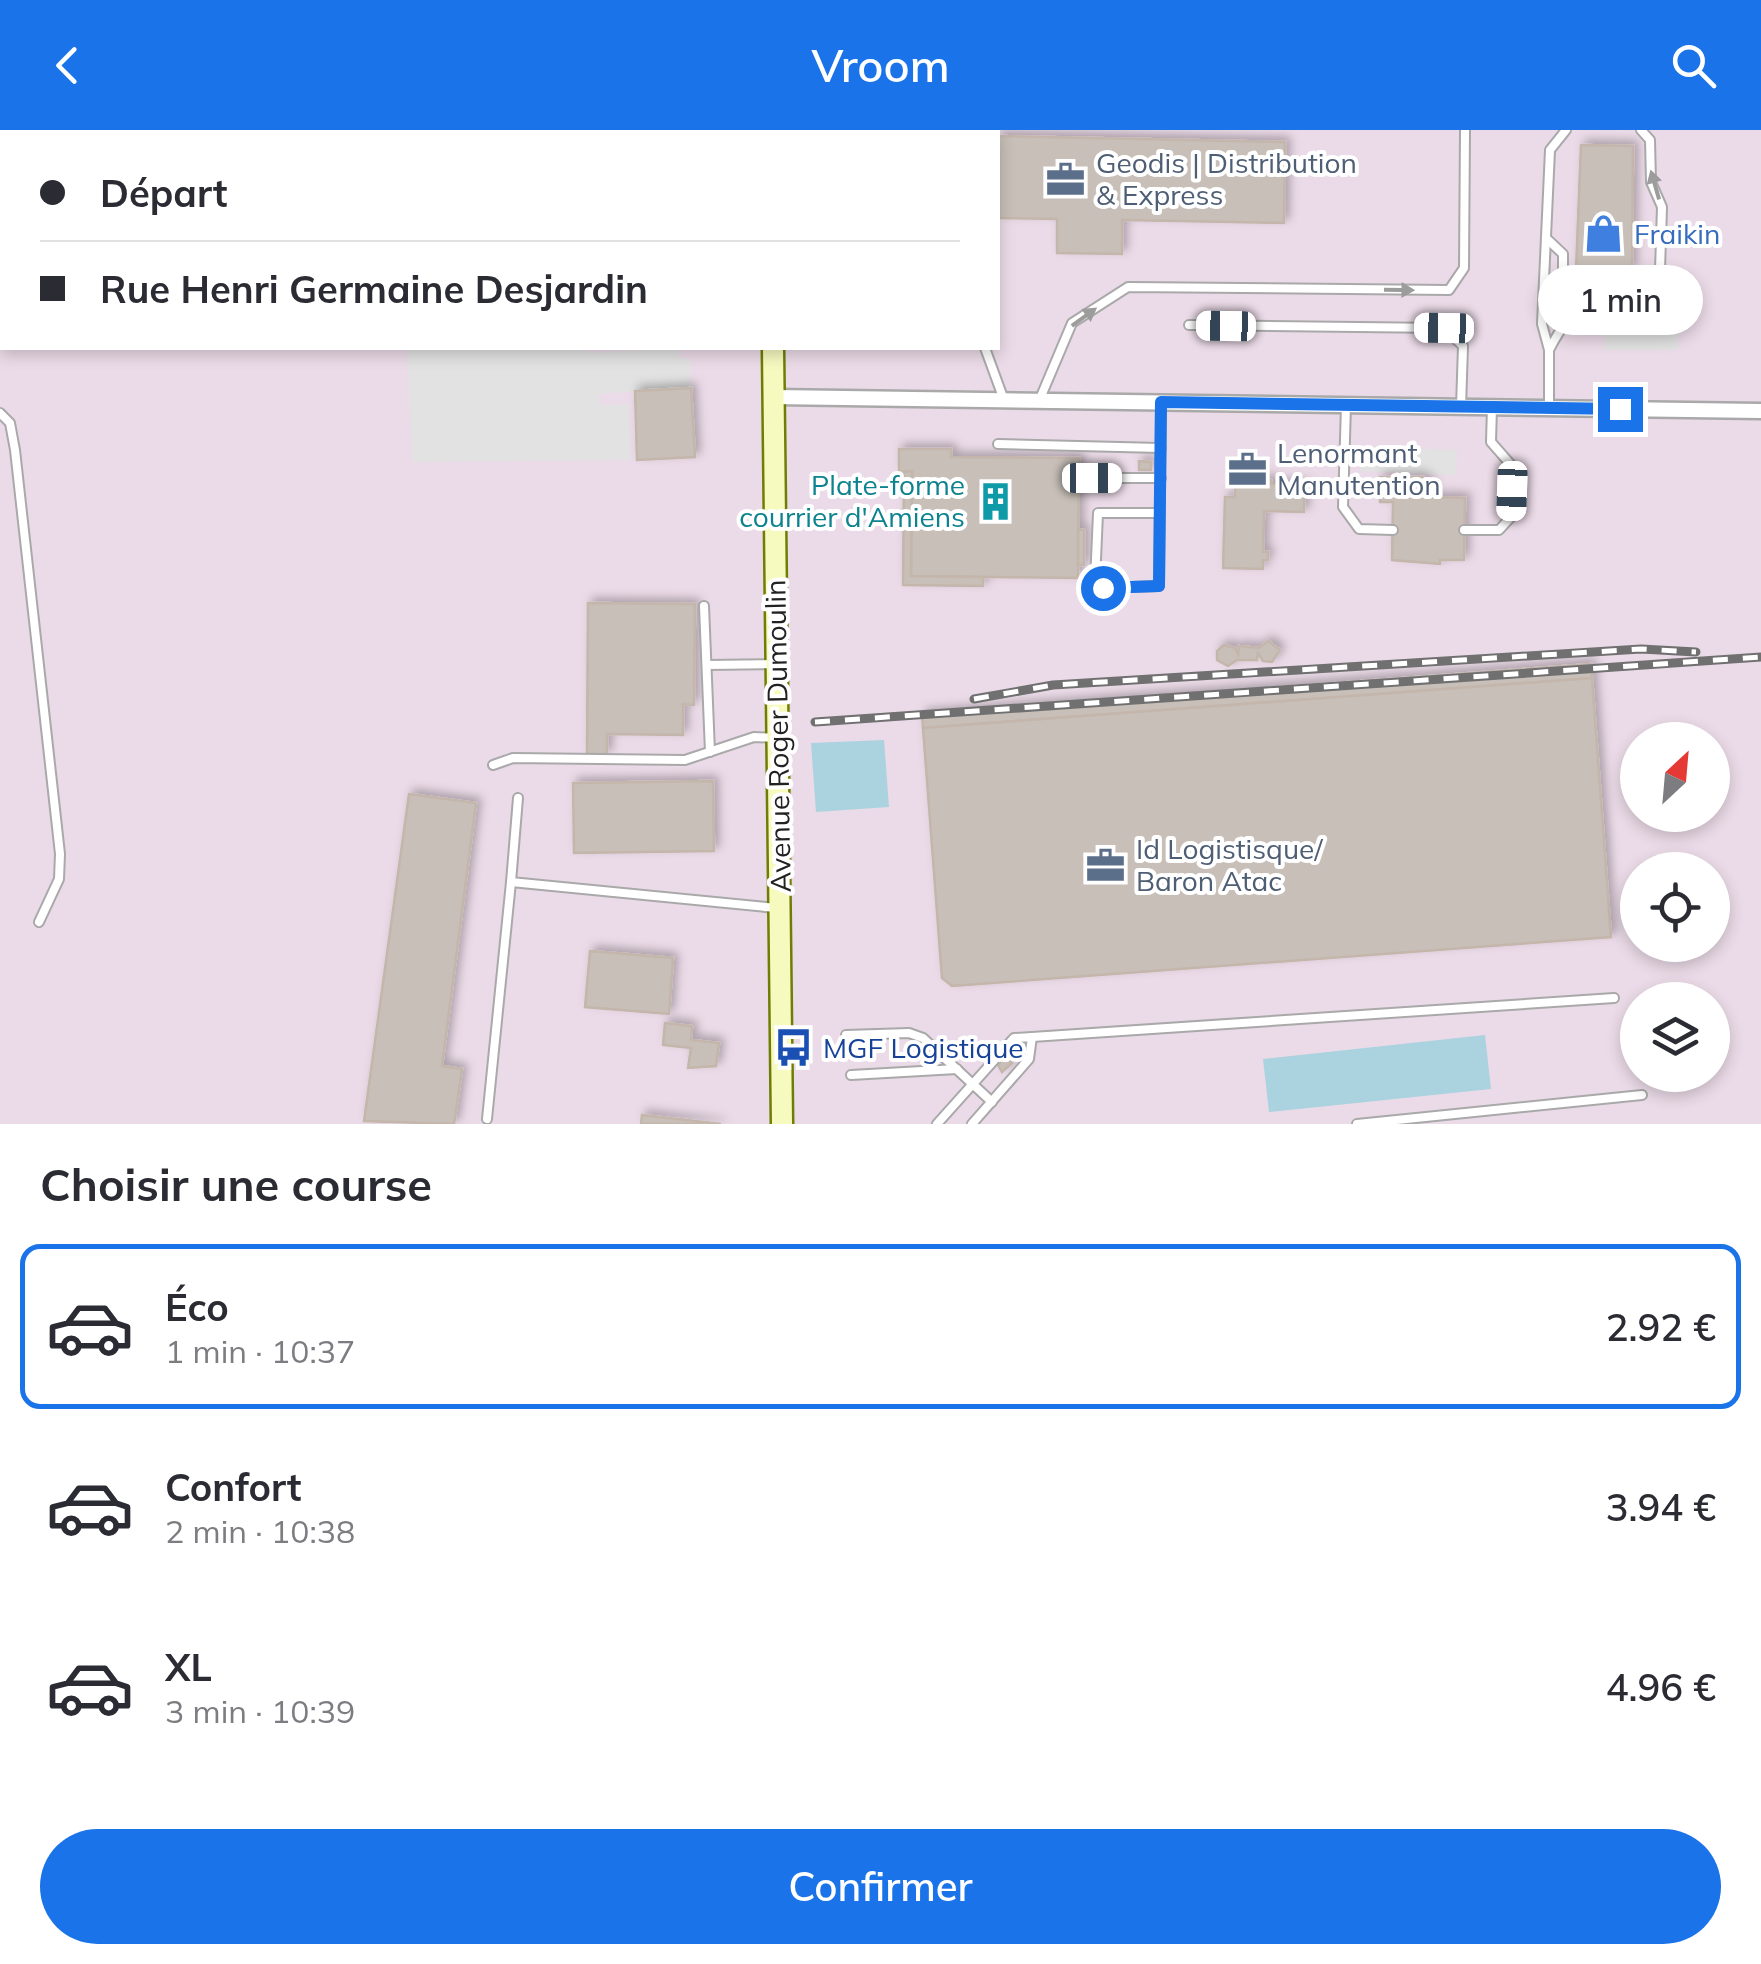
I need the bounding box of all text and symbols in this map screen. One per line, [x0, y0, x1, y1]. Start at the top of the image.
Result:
text: Vroom [811, 37, 950, 93]
icon: back [40, 38, 95, 93]
icon: search [1666, 38, 1721, 93]
place label: Geodis | Distribution & Express [1096, 145, 1357, 212]
office icon: Geodis | Distribution & Express [1045, 158, 1087, 200]
text: Départ [100, 169, 227, 217]
one-way arrow [1647, 170, 1663, 201]
shop icon: Fraikin [1583, 213, 1625, 255]
place label: Fraikin [1634, 216, 1720, 251]
callout: 1 min [1538, 264, 1702, 334]
text: Rue Henri Germaine Desjardin [100, 265, 648, 313]
text: 1 min [1579, 280, 1662, 320]
one-way arrow [1384, 282, 1416, 298]
one-way arrow [1070, 306, 1096, 327]
car [1196, 310, 1256, 342]
car [1414, 312, 1474, 344]
route end [1598, 387, 1643, 432]
place label: Lenormant Manutention [1277, 435, 1441, 502]
office icon: Lenormant Manutention [1226, 448, 1268, 490]
car [1496, 460, 1528, 522]
car [1062, 463, 1122, 493]
place label: Plate-forme courrier d'Amiens [739, 467, 965, 534]
building icon: Plate-forme courrier d'Amiens [974, 480, 1016, 522]
route start [1081, 566, 1126, 611]
street label: Avenue Roger Dumoulin [757, 579, 798, 893]
north arrow [1620, 722, 1730, 832]
map controls [1620, 722, 1730, 1092]
place label: Id Logistisque/ Baron Atac [1136, 831, 1323, 898]
office icon: Id Logistisque/ Baron Atac [1085, 844, 1127, 886]
button: locate [1620, 852, 1730, 962]
button: layers [1620, 982, 1730, 1092]
bus stop icon: MGF Logistique [772, 1027, 814, 1069]
place label: MGF Logistique [823, 1030, 1024, 1065]
text: Choisir une course [40, 1156, 432, 1212]
icon: car [45, 1282, 135, 1372]
text: Éco [165, 1283, 229, 1331]
text: 2.92 € [1606, 1303, 1716, 1351]
text: 1 min · 10:37 [165, 1331, 355, 1371]
icon: car [45, 1462, 135, 1552]
text: Confort [165, 1463, 302, 1511]
text: 3.94 € [1606, 1483, 1716, 1531]
text: 2 min · 10:38 [165, 1511, 355, 1551]
icon: car [45, 1642, 135, 1732]
text: XL [165, 1643, 212, 1691]
text: 4.96 € [1606, 1663, 1716, 1711]
text: 3 min · 10:39 [165, 1691, 355, 1731]
button: Confirmer [40, 1829, 1721, 1944]

